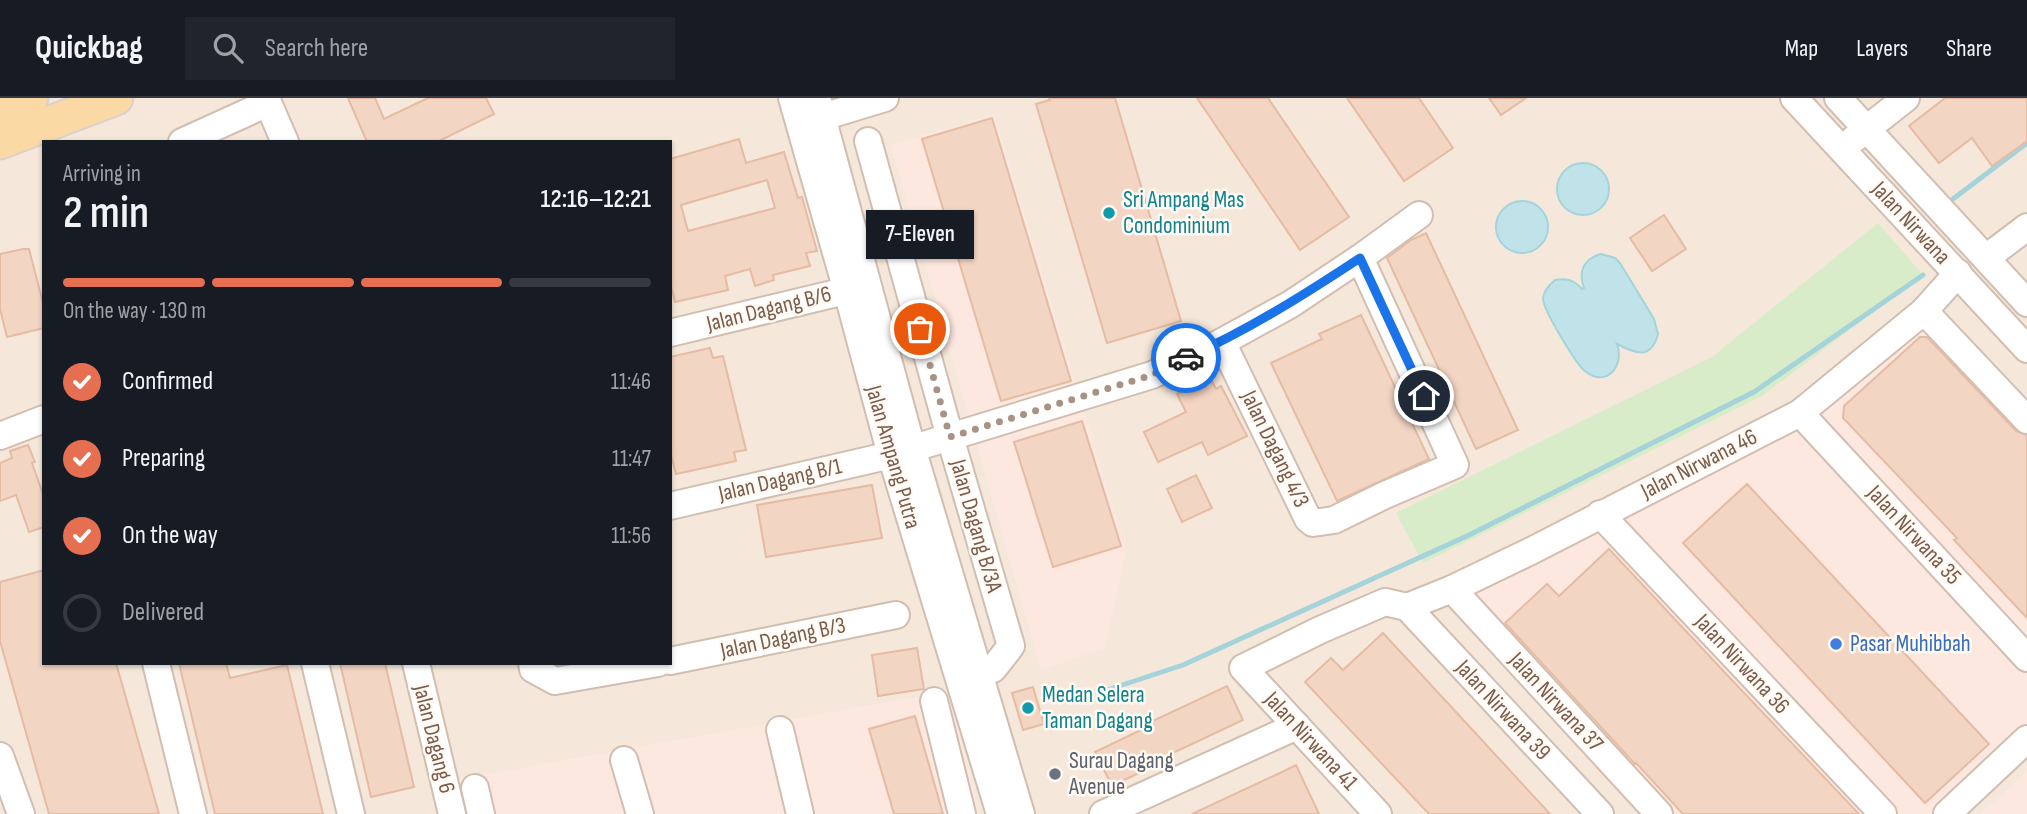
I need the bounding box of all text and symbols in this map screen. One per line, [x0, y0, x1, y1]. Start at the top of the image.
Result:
search box [185, 17, 675, 80]
text: Quickbag [35, 28, 143, 68]
icon: search [209, 29, 247, 67]
text: Search here [265, 33, 368, 64]
text: Map [1785, 34, 1818, 63]
text: Layers [1856, 34, 1908, 63]
text: Share [1946, 34, 1992, 63]
text: Arriving in [63, 160, 141, 188]
street label: Jalan Nirwana [1865, 175, 1956, 270]
text: 12:16–12:21 [541, 184, 651, 215]
text: 2 min [63, 186, 149, 241]
place label: Sri Ampang Mas Condominium [1123, 186, 1244, 240]
marker: Sri Ampang Mas Condominium [1101, 205, 1117, 221]
callout: 7-Eleven [866, 210, 974, 259]
text: 7-Eleven [885, 220, 955, 248]
street label: Jalan Dagang B/6 [703, 280, 834, 338]
text: On the way · 130 m [63, 297, 206, 325]
pin [890, 299, 950, 359]
icon: bag [901, 310, 939, 348]
courier [1151, 323, 1221, 393]
icon: car [1167, 339, 1205, 377]
icon: check [63, 363, 101, 401]
text: Confirmed [122, 366, 213, 397]
pin [1394, 366, 1454, 426]
text: 11:46 [611, 368, 651, 396]
icon: home [1405, 377, 1443, 415]
street label: Jalan Ampang Putra [859, 381, 927, 532]
street label: Jalan Dagang 4/3 [1234, 385, 1315, 512]
street label: Jalan Nirwana 46 [1635, 423, 1762, 506]
icon: check [63, 440, 101, 478]
text: Preparing [122, 443, 205, 474]
text: 11:47 [612, 445, 651, 473]
street label: Jalan Dagang B/1 [715, 452, 844, 508]
street label: Jalan Dagang B/3A [943, 455, 1008, 596]
street label: Jalan Nirwana 35 [1860, 479, 1967, 591]
icon: check [63, 517, 101, 555]
text: On the way [122, 520, 218, 551]
text: 11:56 [611, 522, 651, 550]
text: Delivered [122, 597, 204, 628]
street label: Jalan Nirwana 36 [1688, 607, 1795, 720]
street label: Jalan Dagang B/3 [717, 611, 848, 665]
place label: Pasar Muhibbah [1850, 630, 1971, 658]
marker: Pasar Muhibbah [1828, 636, 1844, 652]
street label: Jalan Nirwana 37 [1502, 646, 1609, 758]
street label: Jalan Nirwana 39 [1449, 653, 1556, 766]
street label: Jalan Dagang 6 [407, 681, 461, 796]
place label: Medan Selera Taman Dagang [1042, 681, 1153, 735]
street label: Jalan Nirwana 41 [1258, 685, 1364, 796]
marker: Medan Selera Taman Dagang [1020, 700, 1036, 716]
place label: Surau Dagang Avenue [1068, 747, 1174, 801]
marker: Surau Dagang Avenue [1047, 766, 1063, 782]

